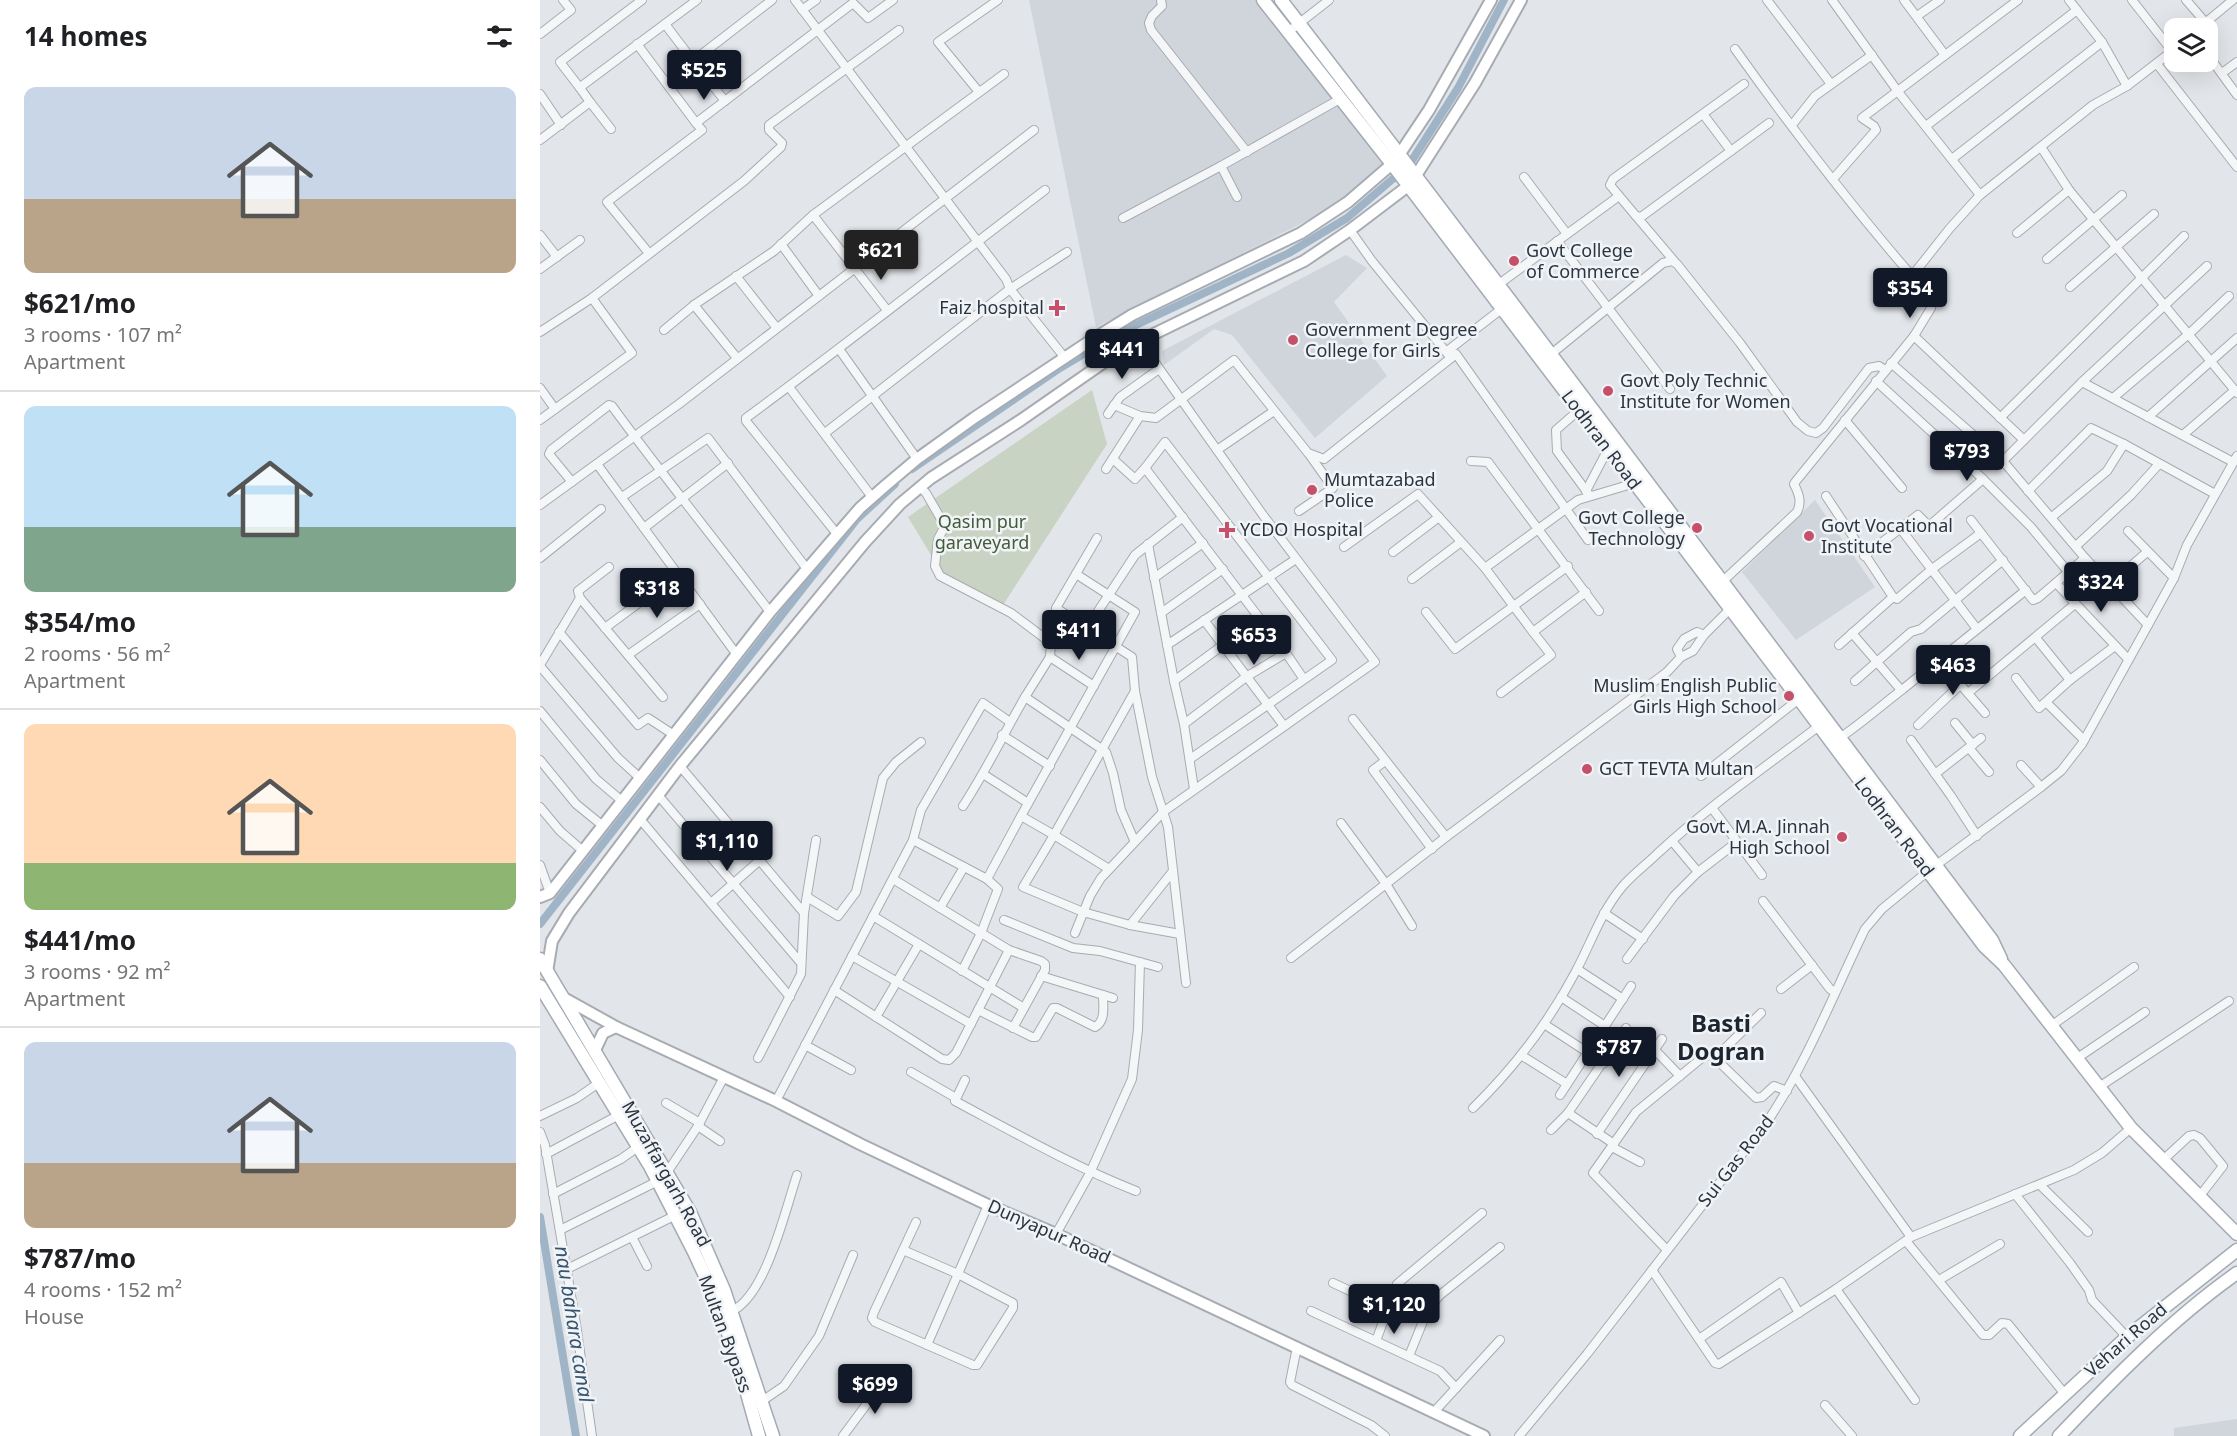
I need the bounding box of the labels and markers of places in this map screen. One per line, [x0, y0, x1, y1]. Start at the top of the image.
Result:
pin: $525 [668, 50, 740, 101]
pin: $621 [845, 230, 917, 281]
place label: Govt College of Commerce [1526, 238, 1640, 283]
marker: Govt College of Commerce [1507, 254, 1521, 268]
pin: $354 [1874, 268, 1946, 319]
place label: Faiz hospital [939, 295, 1044, 319]
marker: Faiz hospital [1048, 299, 1066, 317]
place label: Government Degree College for Girls [1305, 317, 1478, 362]
pin: $441 [1086, 329, 1158, 380]
marker: Government Degree College for Girls [1286, 333, 1300, 347]
place label: Govt Poly Technic Institute for Women [1620, 368, 1791, 413]
marker: Govt Poly Technic Institute for Women [1601, 384, 1615, 398]
pin: $793 [1931, 431, 2003, 482]
place label: Mumtazabad Police [1324, 467, 1436, 512]
marker: Mumtazabad Police [1305, 483, 1319, 497]
place label: Govt College Technology [1578, 505, 1686, 550]
place label: Govt Vocational Institute [1821, 513, 1953, 558]
place label: YCDO Hospital [1240, 517, 1363, 541]
marker: YCDO Hospital [1218, 521, 1236, 539]
marker: Govt College Technology [1690, 521, 1704, 535]
marker: Govt Vocational Institute [1802, 529, 1816, 543]
pin: $324 [2065, 562, 2137, 613]
pin: $318 [621, 568, 693, 619]
pin: $411 [1043, 610, 1115, 661]
pin: $653 [1218, 615, 1290, 666]
pin: $463 [1917, 645, 1989, 696]
place label: Muslim English Public Girls High School [1593, 673, 1777, 718]
marker: Muslim English Public Girls High School [1782, 689, 1796, 703]
place label: GCT TEVTA Multan [1599, 756, 1754, 780]
marker: GCT TEVTA Multan [1580, 762, 1594, 776]
place label: Govt. M.A. Jinnah High School [1686, 814, 1830, 859]
pin: $1,110 [678, 821, 776, 872]
marker: Govt. M.A. Jinnah High School [1835, 830, 1849, 844]
pin: $787 [1583, 1027, 1655, 1078]
pin: $1,120 [1345, 1284, 1443, 1335]
pin: $699 [839, 1364, 911, 1415]

